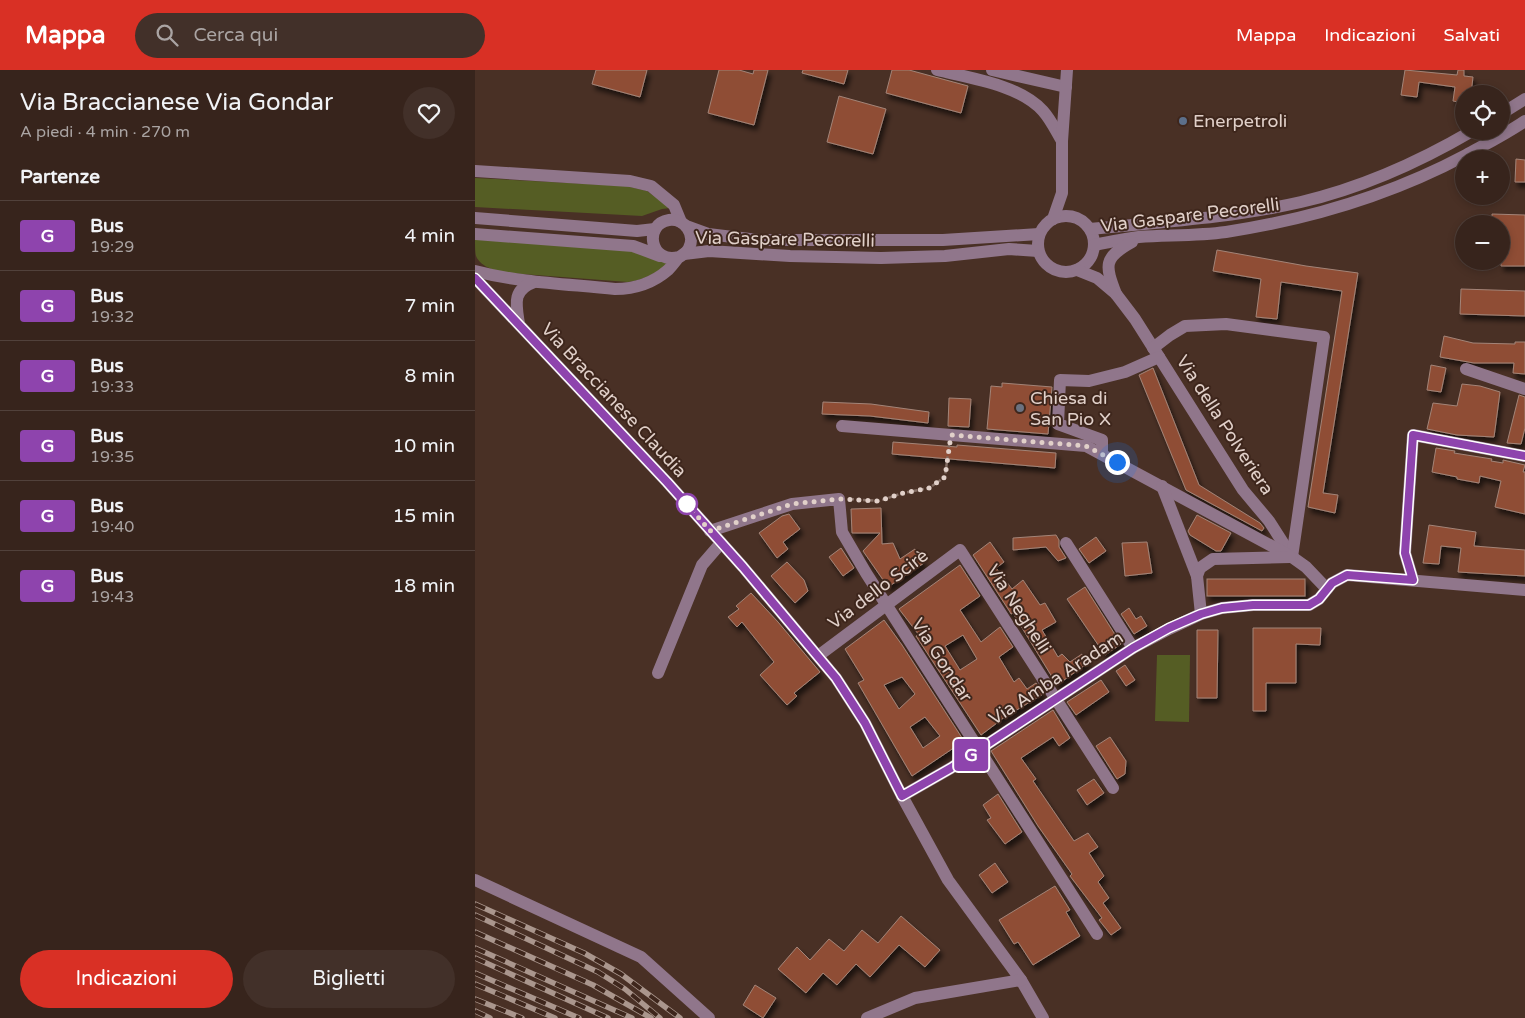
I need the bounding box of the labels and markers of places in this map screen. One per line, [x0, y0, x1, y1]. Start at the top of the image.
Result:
place label: Enerpetroli [1193, 110, 1287, 132]
marker: Enerpetroli [1177, 115, 1189, 127]
place label: Chiesa di San Pio X [1030, 387, 1111, 430]
marker: Chiesa di San Pio X [1014, 402, 1026, 414]
unlabelled marker [676, 493, 698, 515]

